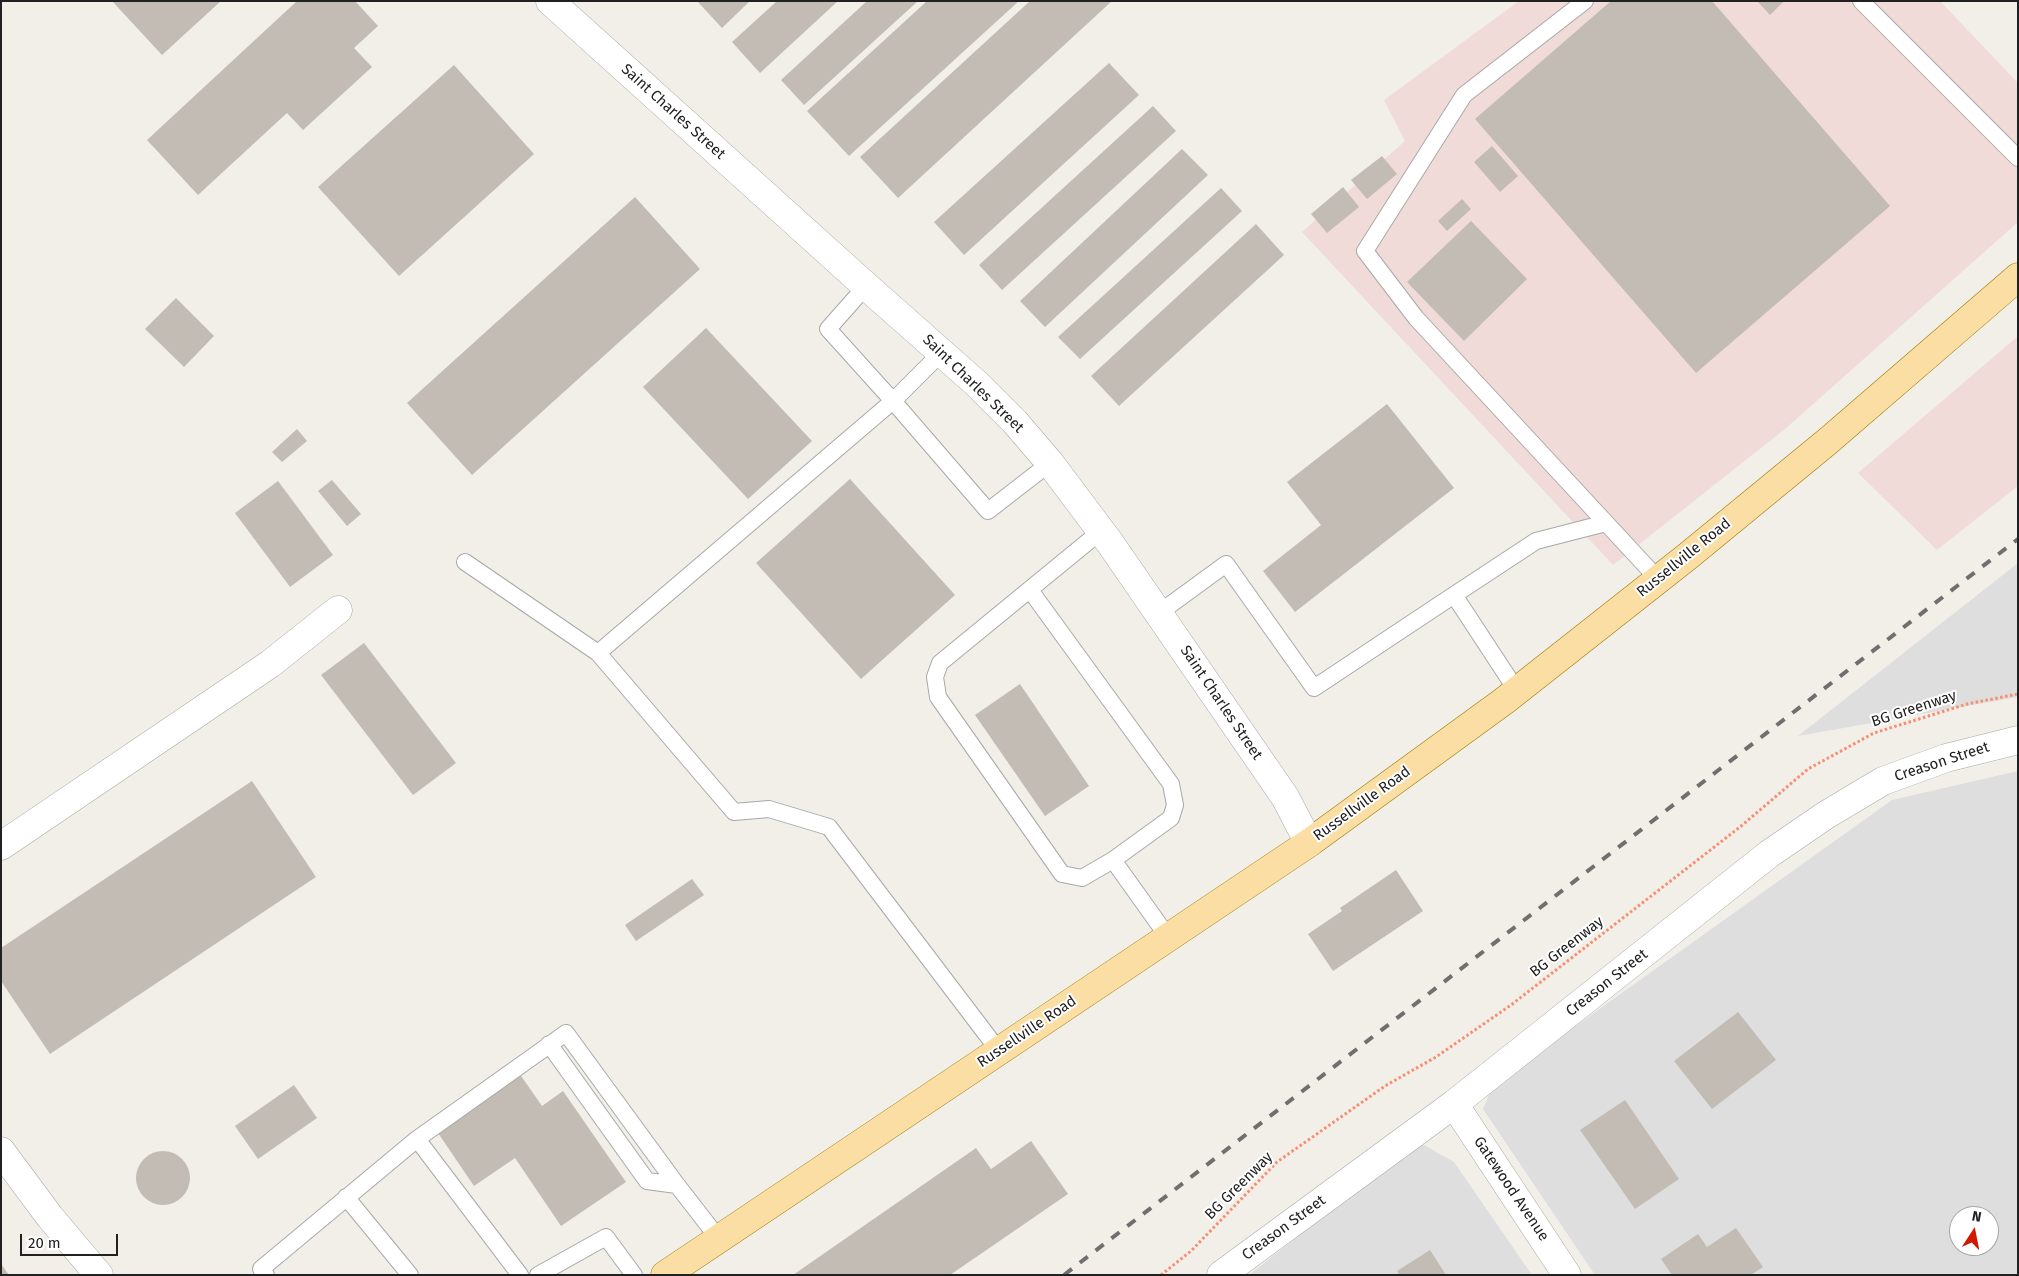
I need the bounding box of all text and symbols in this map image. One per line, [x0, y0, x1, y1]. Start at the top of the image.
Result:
street label: Saint Charles Street [617, 61, 729, 163]
street label: Saint Charles Street [919, 331, 1027, 437]
street label: Russellville Road [1633, 515, 1735, 601]
street label: Saint Charles Street [1176, 642, 1266, 764]
street label: BG Greenway [1869, 687, 1959, 731]
street label: Creason Street [1892, 738, 1992, 786]
street label: Russellville Road [1310, 763, 1414, 845]
street label: BG Greenway [1527, 913, 1607, 981]
street label: Creason Street [1563, 946, 1651, 1020]
street label: Russellville Road [974, 992, 1080, 1072]
street label: Gatewood Avenue [1469, 1133, 1553, 1245]
street label: BG Greenway [1201, 1148, 1277, 1224]
street label: Creason Street [1239, 1192, 1329, 1264]
north arrow [1949, 1206, 1999, 1256]
text: N [1971, 1208, 1983, 1226]
scale bar [22, 1224, 120, 1256]
text: 20 m [28, 1234, 61, 1252]

